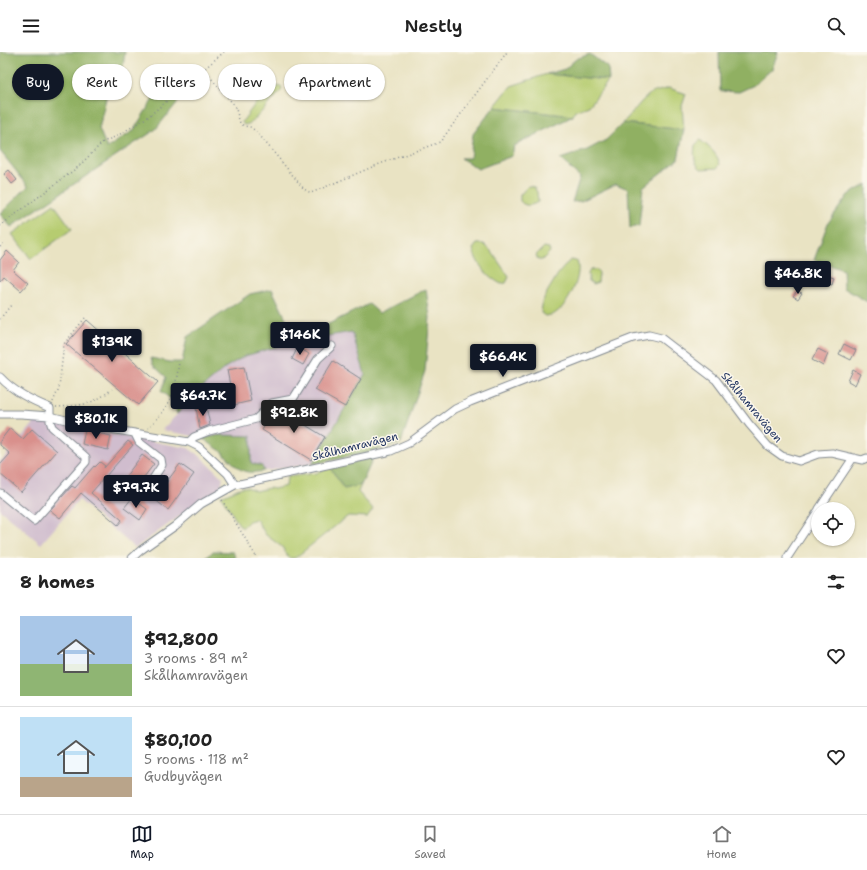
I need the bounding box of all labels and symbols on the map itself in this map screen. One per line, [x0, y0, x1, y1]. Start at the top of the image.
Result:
pin: $46.8K [765, 261, 831, 295]
pin: $146K [272, 322, 328, 356]
pin: $139K [84, 329, 140, 363]
pin: $66.4K [470, 344, 536, 378]
street label: Skålhamravägen [718, 369, 786, 446]
pin: $64.7K [170, 383, 236, 417]
pin: $92.8K [261, 400, 327, 434]
pin: $80.1K [63, 406, 129, 440]
street label: Skålhamravägen [311, 429, 400, 464]
pin: $79.7K [103, 475, 169, 509]

